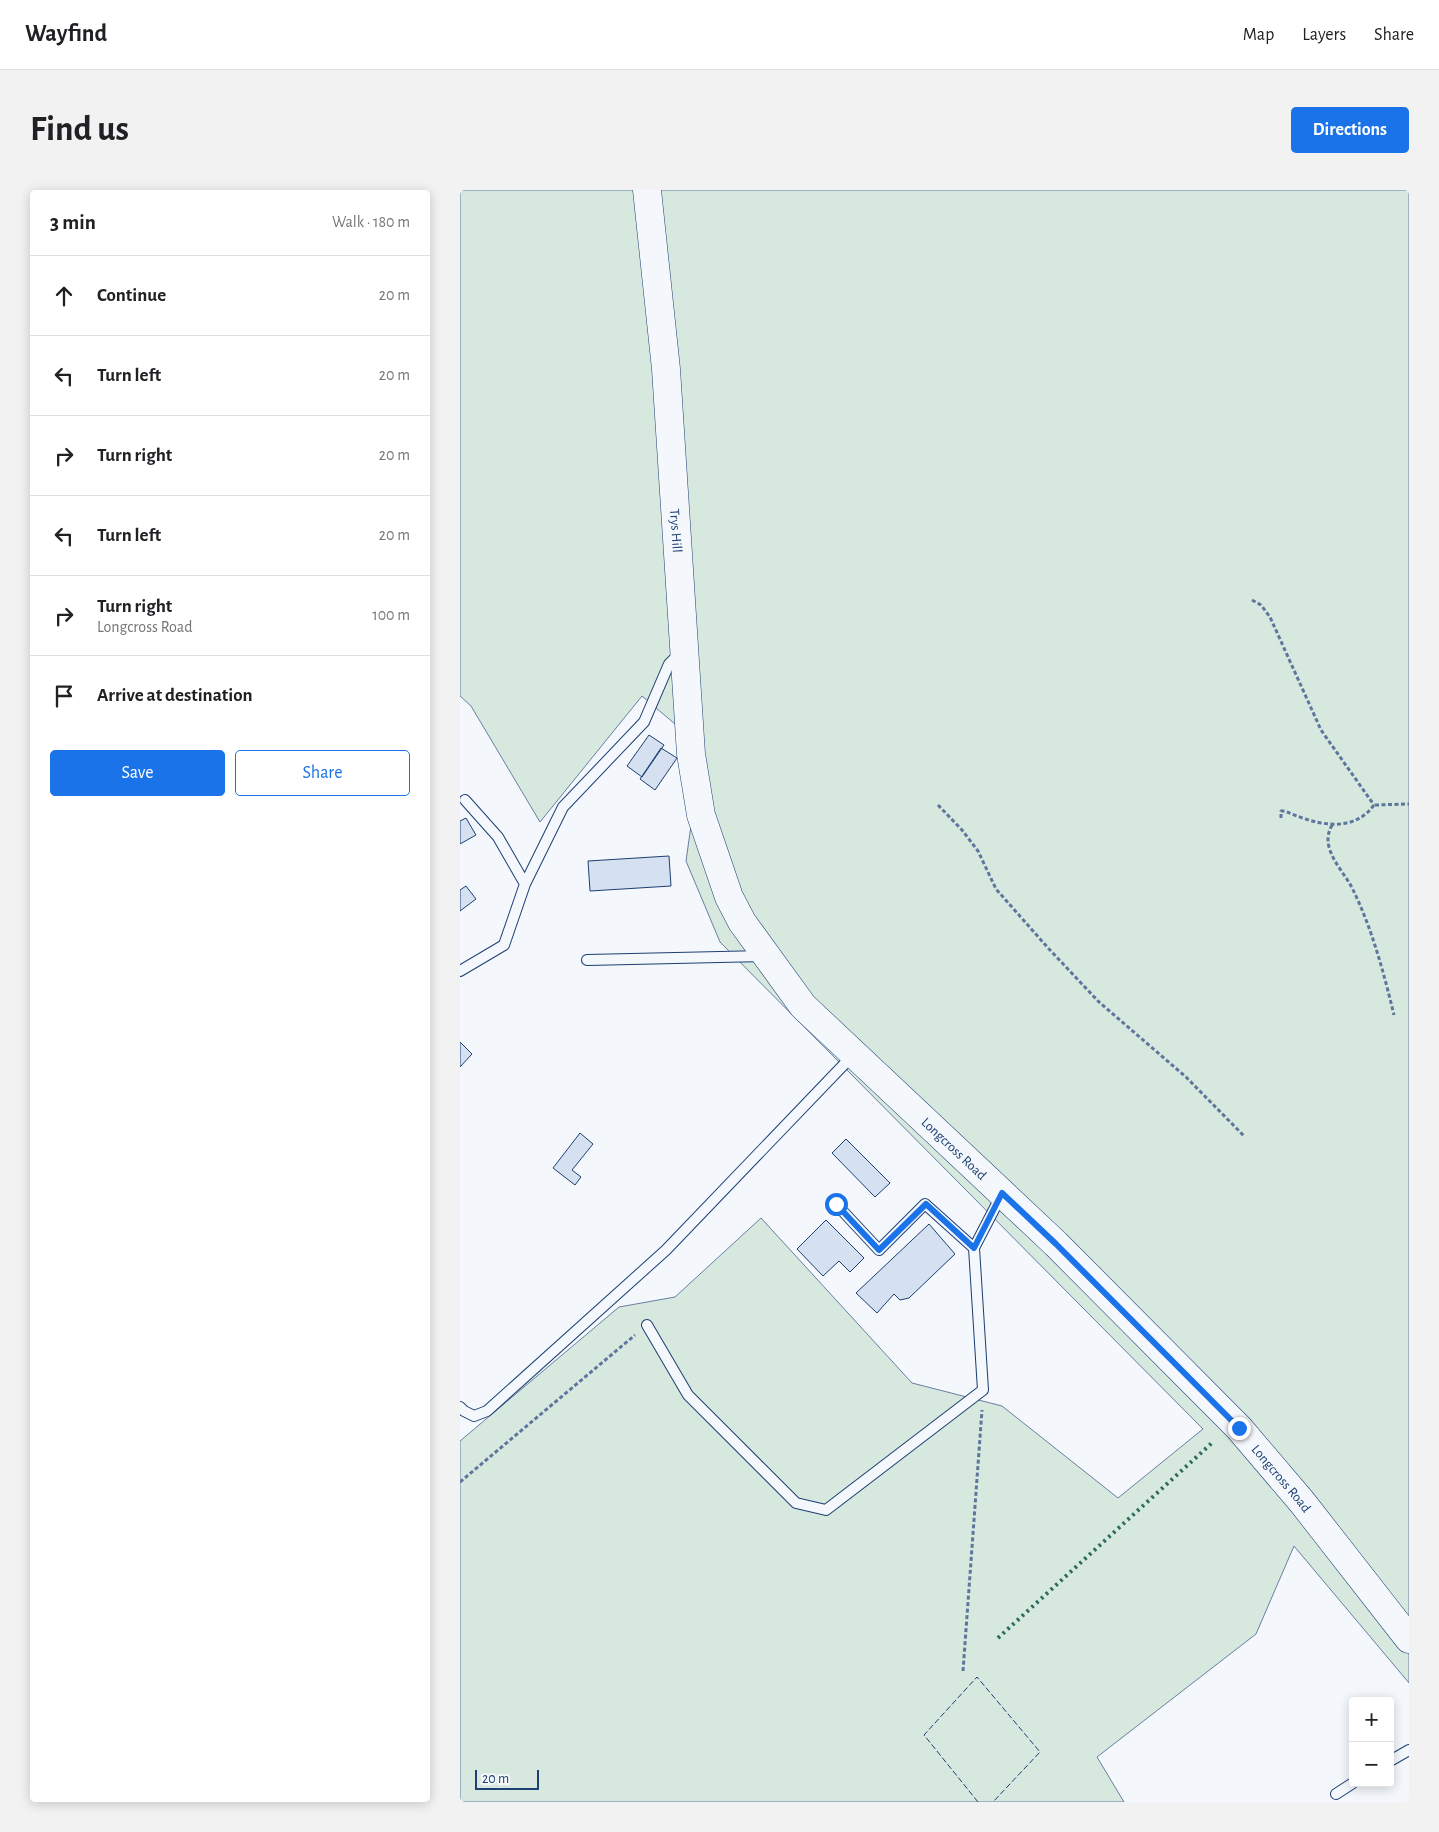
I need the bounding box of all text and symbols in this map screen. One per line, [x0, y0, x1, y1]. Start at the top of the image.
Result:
text: Wayfind [25, 22, 107, 46]
text: Map [1243, 26, 1274, 44]
text: Layers [1302, 26, 1346, 44]
text: Share [1374, 26, 1414, 44]
button: Directions [1291, 107, 1409, 153]
text: Find us [30, 112, 129, 147]
text: 3 min [50, 212, 96, 233]
text: Walk · 180 m [332, 214, 410, 230]
icon: ahead [50, 282, 78, 310]
text: Continue [97, 286, 166, 305]
text: 20 m [379, 287, 410, 303]
icon: left [50, 362, 78, 390]
text: Turn left [97, 366, 161, 385]
text: 20 m [379, 367, 410, 383]
icon: right [50, 442, 78, 470]
text: Turn right [97, 446, 172, 465]
text: 20 m [379, 447, 410, 463]
street label: Trys Hill [667, 508, 684, 553]
icon: left [50, 522, 78, 550]
text: Turn left [97, 526, 161, 545]
text: 20 m [379, 527, 410, 543]
text: Turn right [97, 597, 172, 616]
icon: right [50, 602, 78, 630]
text: 100 m [372, 607, 410, 623]
text: Longcross Road [97, 619, 193, 635]
icon: arrive [50, 682, 78, 710]
text: Arrive at destination [97, 686, 253, 705]
button: Save [50, 750, 225, 796]
button: Share [235, 750, 410, 796]
street label: Longcross Road [918, 1115, 989, 1183]
route start [825, 1193, 848, 1216]
route end [1228, 1417, 1251, 1440]
street label: Longcross Road [1248, 1442, 1313, 1515]
map controls [1349, 1697, 1394, 1787]
button: + [1349, 1697, 1394, 1742]
button: − [1349, 1742, 1394, 1787]
scale bar [475, 1767, 539, 1790]
text: 20 m [482, 1772, 509, 1786]

